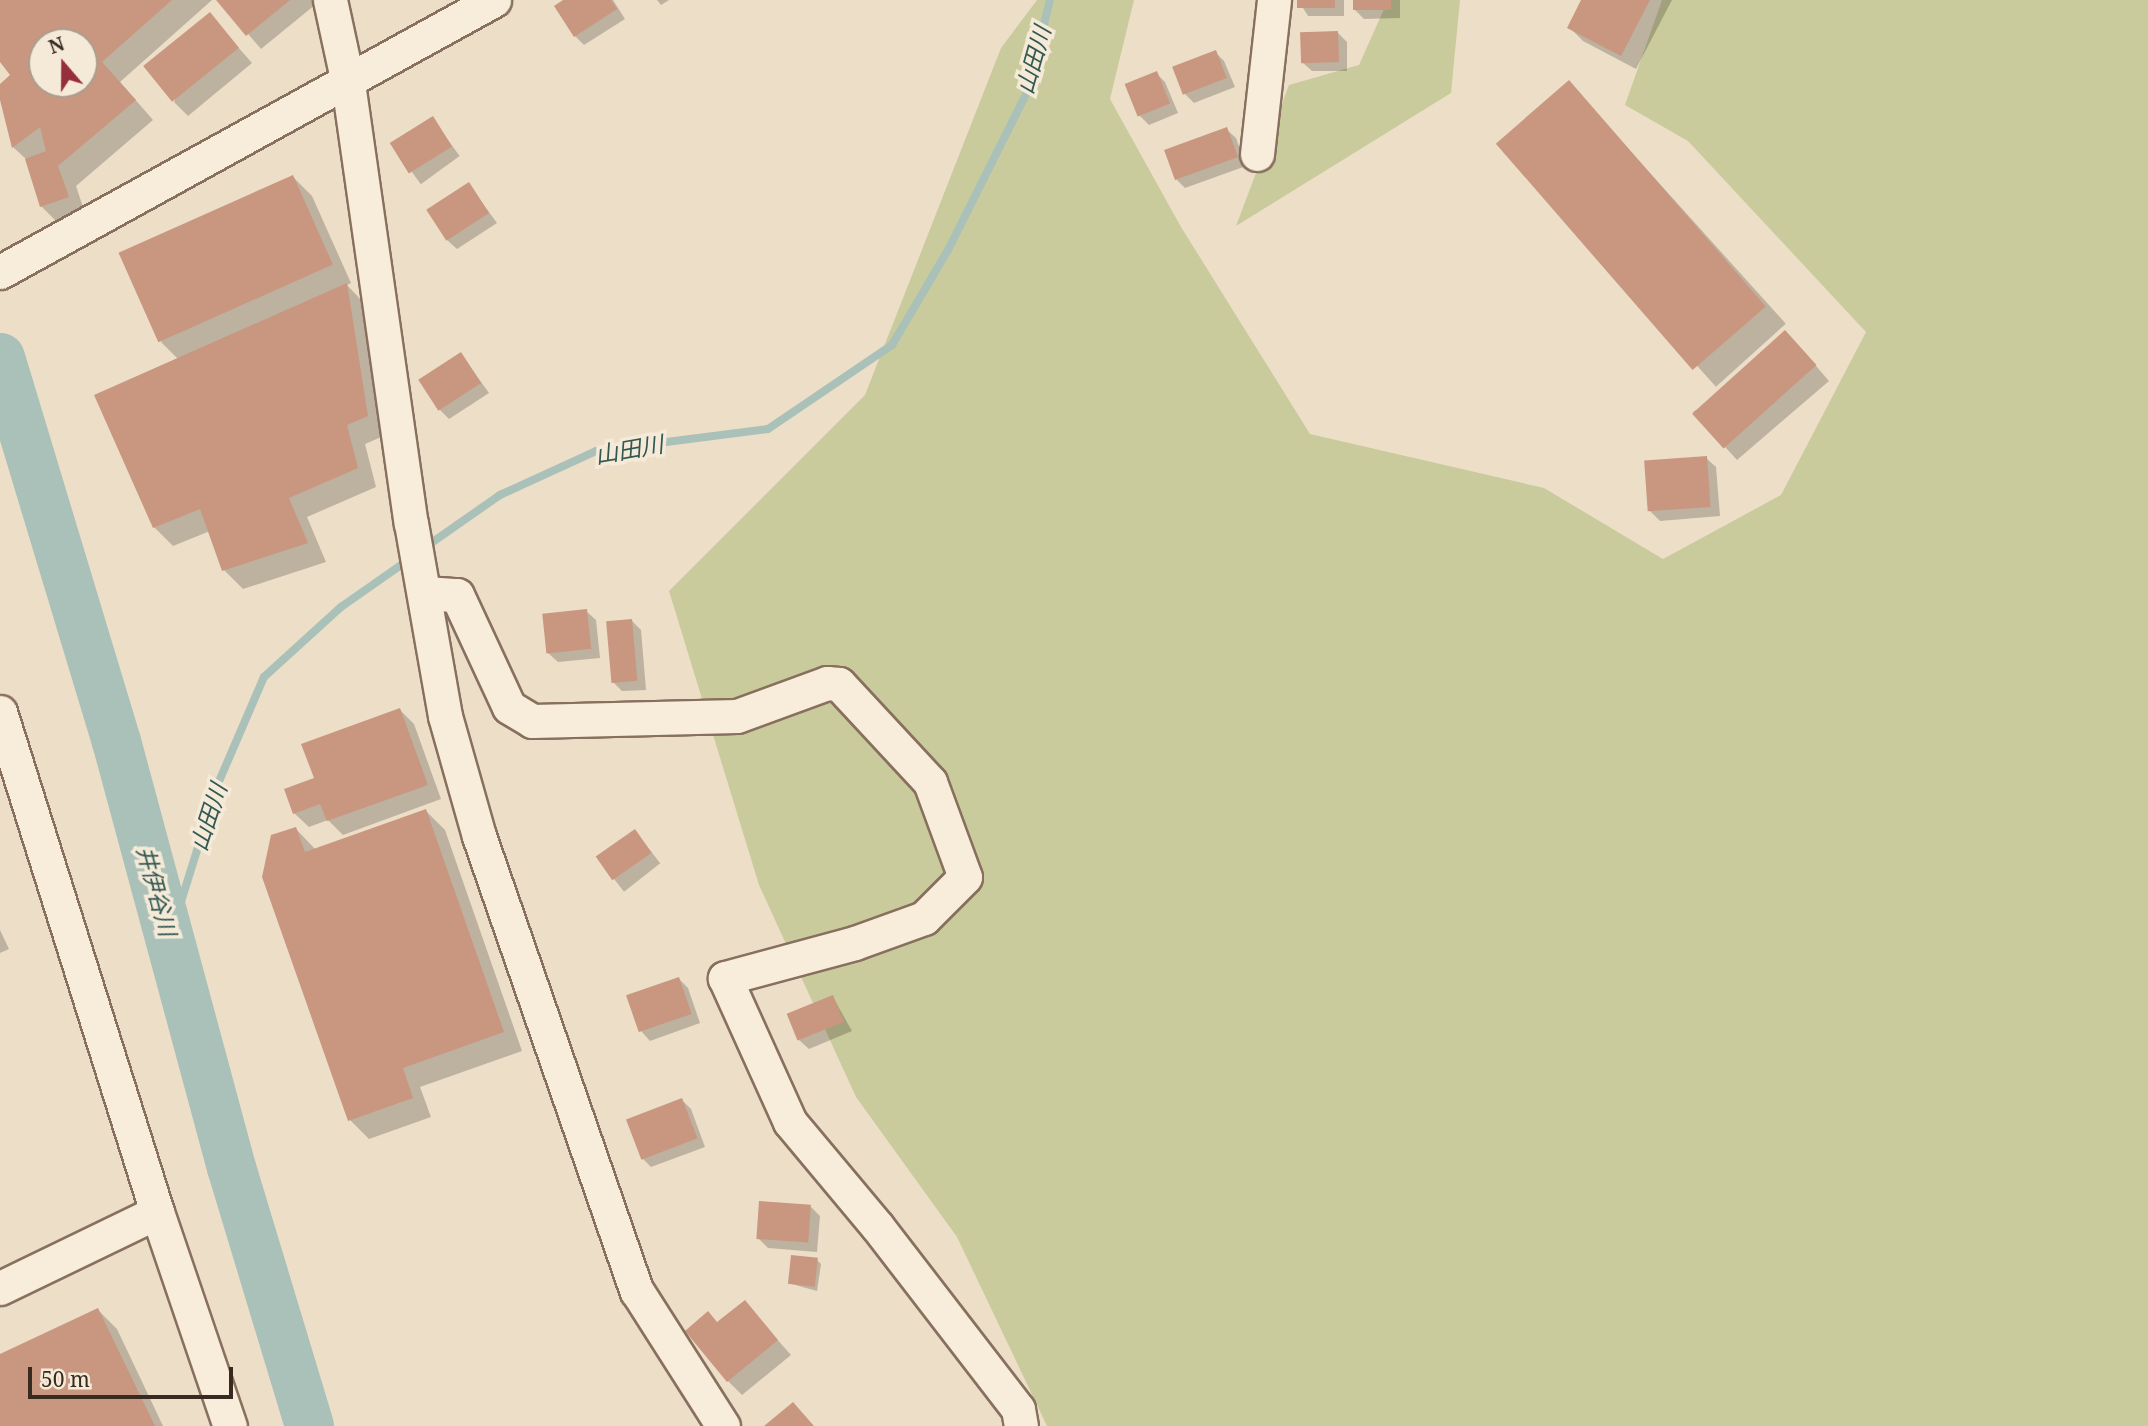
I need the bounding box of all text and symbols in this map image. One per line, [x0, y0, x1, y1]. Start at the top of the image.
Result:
water label: 山田川 [1010, 23, 1056, 97]
north arrow [28, 28, 98, 98]
text: N [45, 30, 68, 60]
water label: 山田川 [593, 429, 665, 469]
water label: 山田川 [184, 780, 232, 854]
water label: 井伊谷川 [132, 843, 182, 939]
scale bar [32, 1352, 236, 1396]
text: 50 m [41, 1365, 90, 1393]

